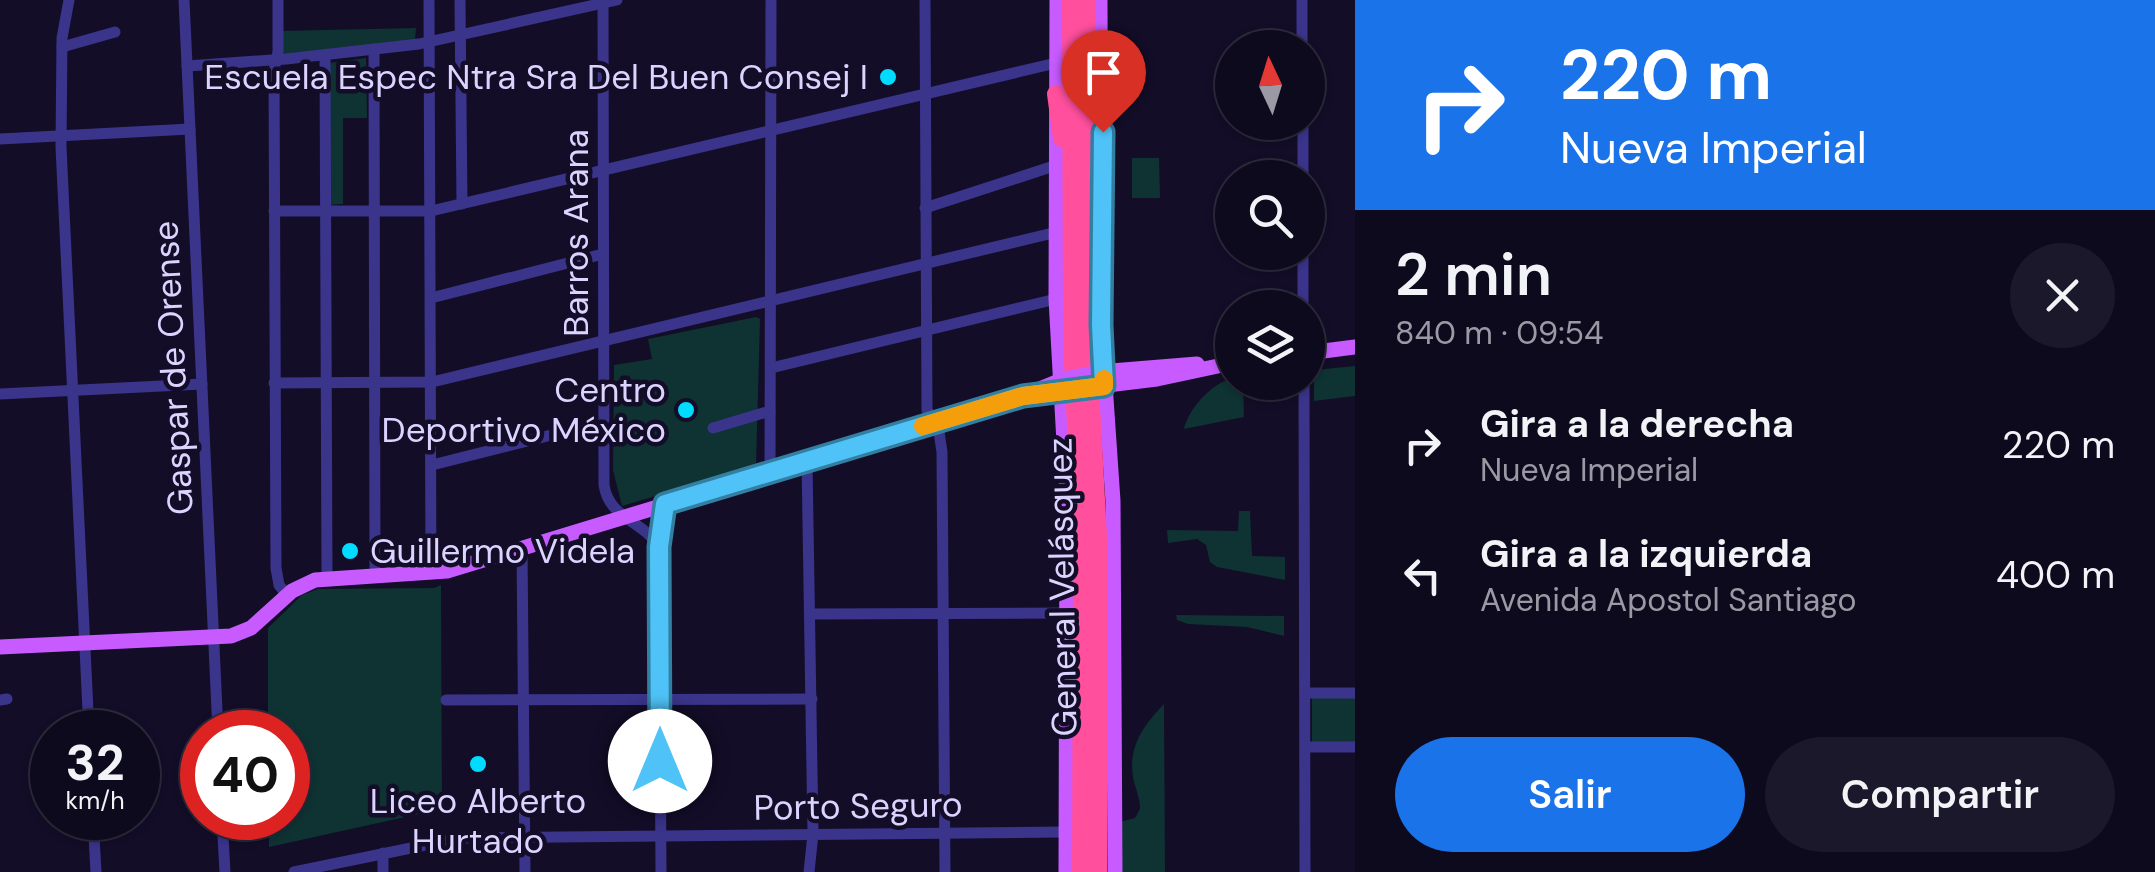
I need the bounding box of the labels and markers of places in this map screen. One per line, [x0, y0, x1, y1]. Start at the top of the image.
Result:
pin [1061, 30, 1146, 133]
place label: Escuela Espec Ntra Sra Del Buen Consej I [204, 54, 868, 100]
marker: Escuela Espec Ntra Sra Del Buen Consej I [877, 66, 899, 88]
place label: Centro Deportivo México [382, 367, 666, 453]
marker: Centro Deportivo México [675, 399, 697, 421]
place label: Guillermo Videla [370, 528, 635, 574]
marker: Guillermo Videla [339, 540, 361, 562]
marker: Liceo Alberto Hurtado [467, 753, 489, 775]
place label: Liceo Alberto Hurtado [370, 778, 586, 864]

